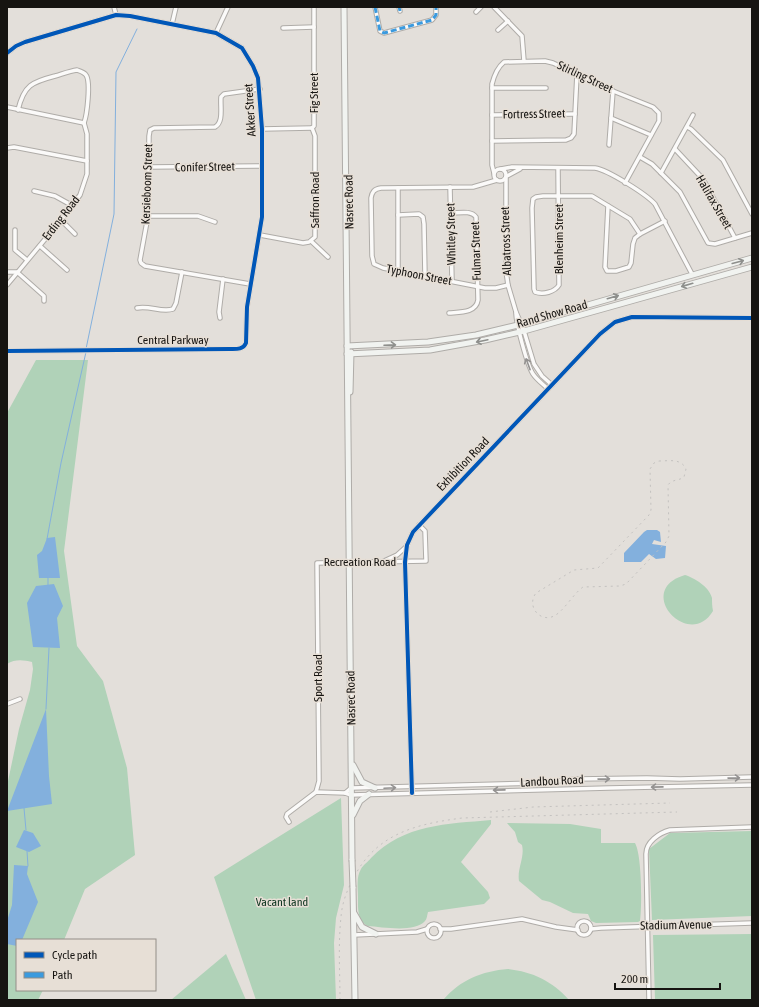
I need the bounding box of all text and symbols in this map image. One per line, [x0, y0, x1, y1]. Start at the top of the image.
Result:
street label: Stirling Street [555, 58, 615, 96]
street label: Fig Street [307, 72, 321, 113]
street label: Akker Street [241, 82, 259, 137]
street label: Fortress Street [503, 106, 566, 122]
street label: Kersieboom Street [139, 143, 155, 225]
street label: Conifer Street [175, 159, 236, 175]
street label: Saffron Road [308, 172, 322, 228]
street label: Halifax Street [693, 172, 735, 232]
street label: Nasrec Road [342, 174, 356, 230]
street label: Erding Road [39, 193, 83, 243]
street label: Whitley Street [443, 202, 459, 265]
street label: Blenheim Street [552, 203, 566, 274]
street label: Albatross Street [498, 206, 514, 276]
street label: Fulmar Street [468, 221, 484, 281]
one-way arrow [731, 258, 744, 265]
street label: Typhoon Street [385, 262, 453, 288]
one-way arrow [681, 282, 694, 289]
one-way arrow [606, 293, 619, 300]
street label: Rand Show Road [515, 297, 589, 331]
street label: Central Parkway [137, 333, 209, 347]
one-way arrow [476, 337, 489, 345]
one-way arrow [383, 341, 396, 349]
one-way arrow [524, 358, 532, 370]
street label: Exhibition Road [434, 434, 492, 494]
street label: Recreation Road [324, 555, 396, 569]
street label: Sport Road [311, 654, 325, 702]
street label: Nasrec Road [344, 670, 358, 726]
street label: Landbou Road [520, 772, 584, 790]
one-way arrow [727, 774, 740, 782]
one-way arrow [597, 775, 610, 782]
one-way arrow [651, 783, 664, 791]
one-way arrow [383, 784, 396, 791]
one-way arrow [493, 787, 506, 794]
park label: Vacant land [256, 895, 308, 909]
street label: Stadium Avenue [640, 917, 712, 933]
legend [16, 939, 156, 991]
text: Cycle path [52, 948, 97, 962]
scale bar [615, 965, 720, 991]
text: Path [52, 968, 73, 982]
text: 200 m [621, 972, 648, 986]

